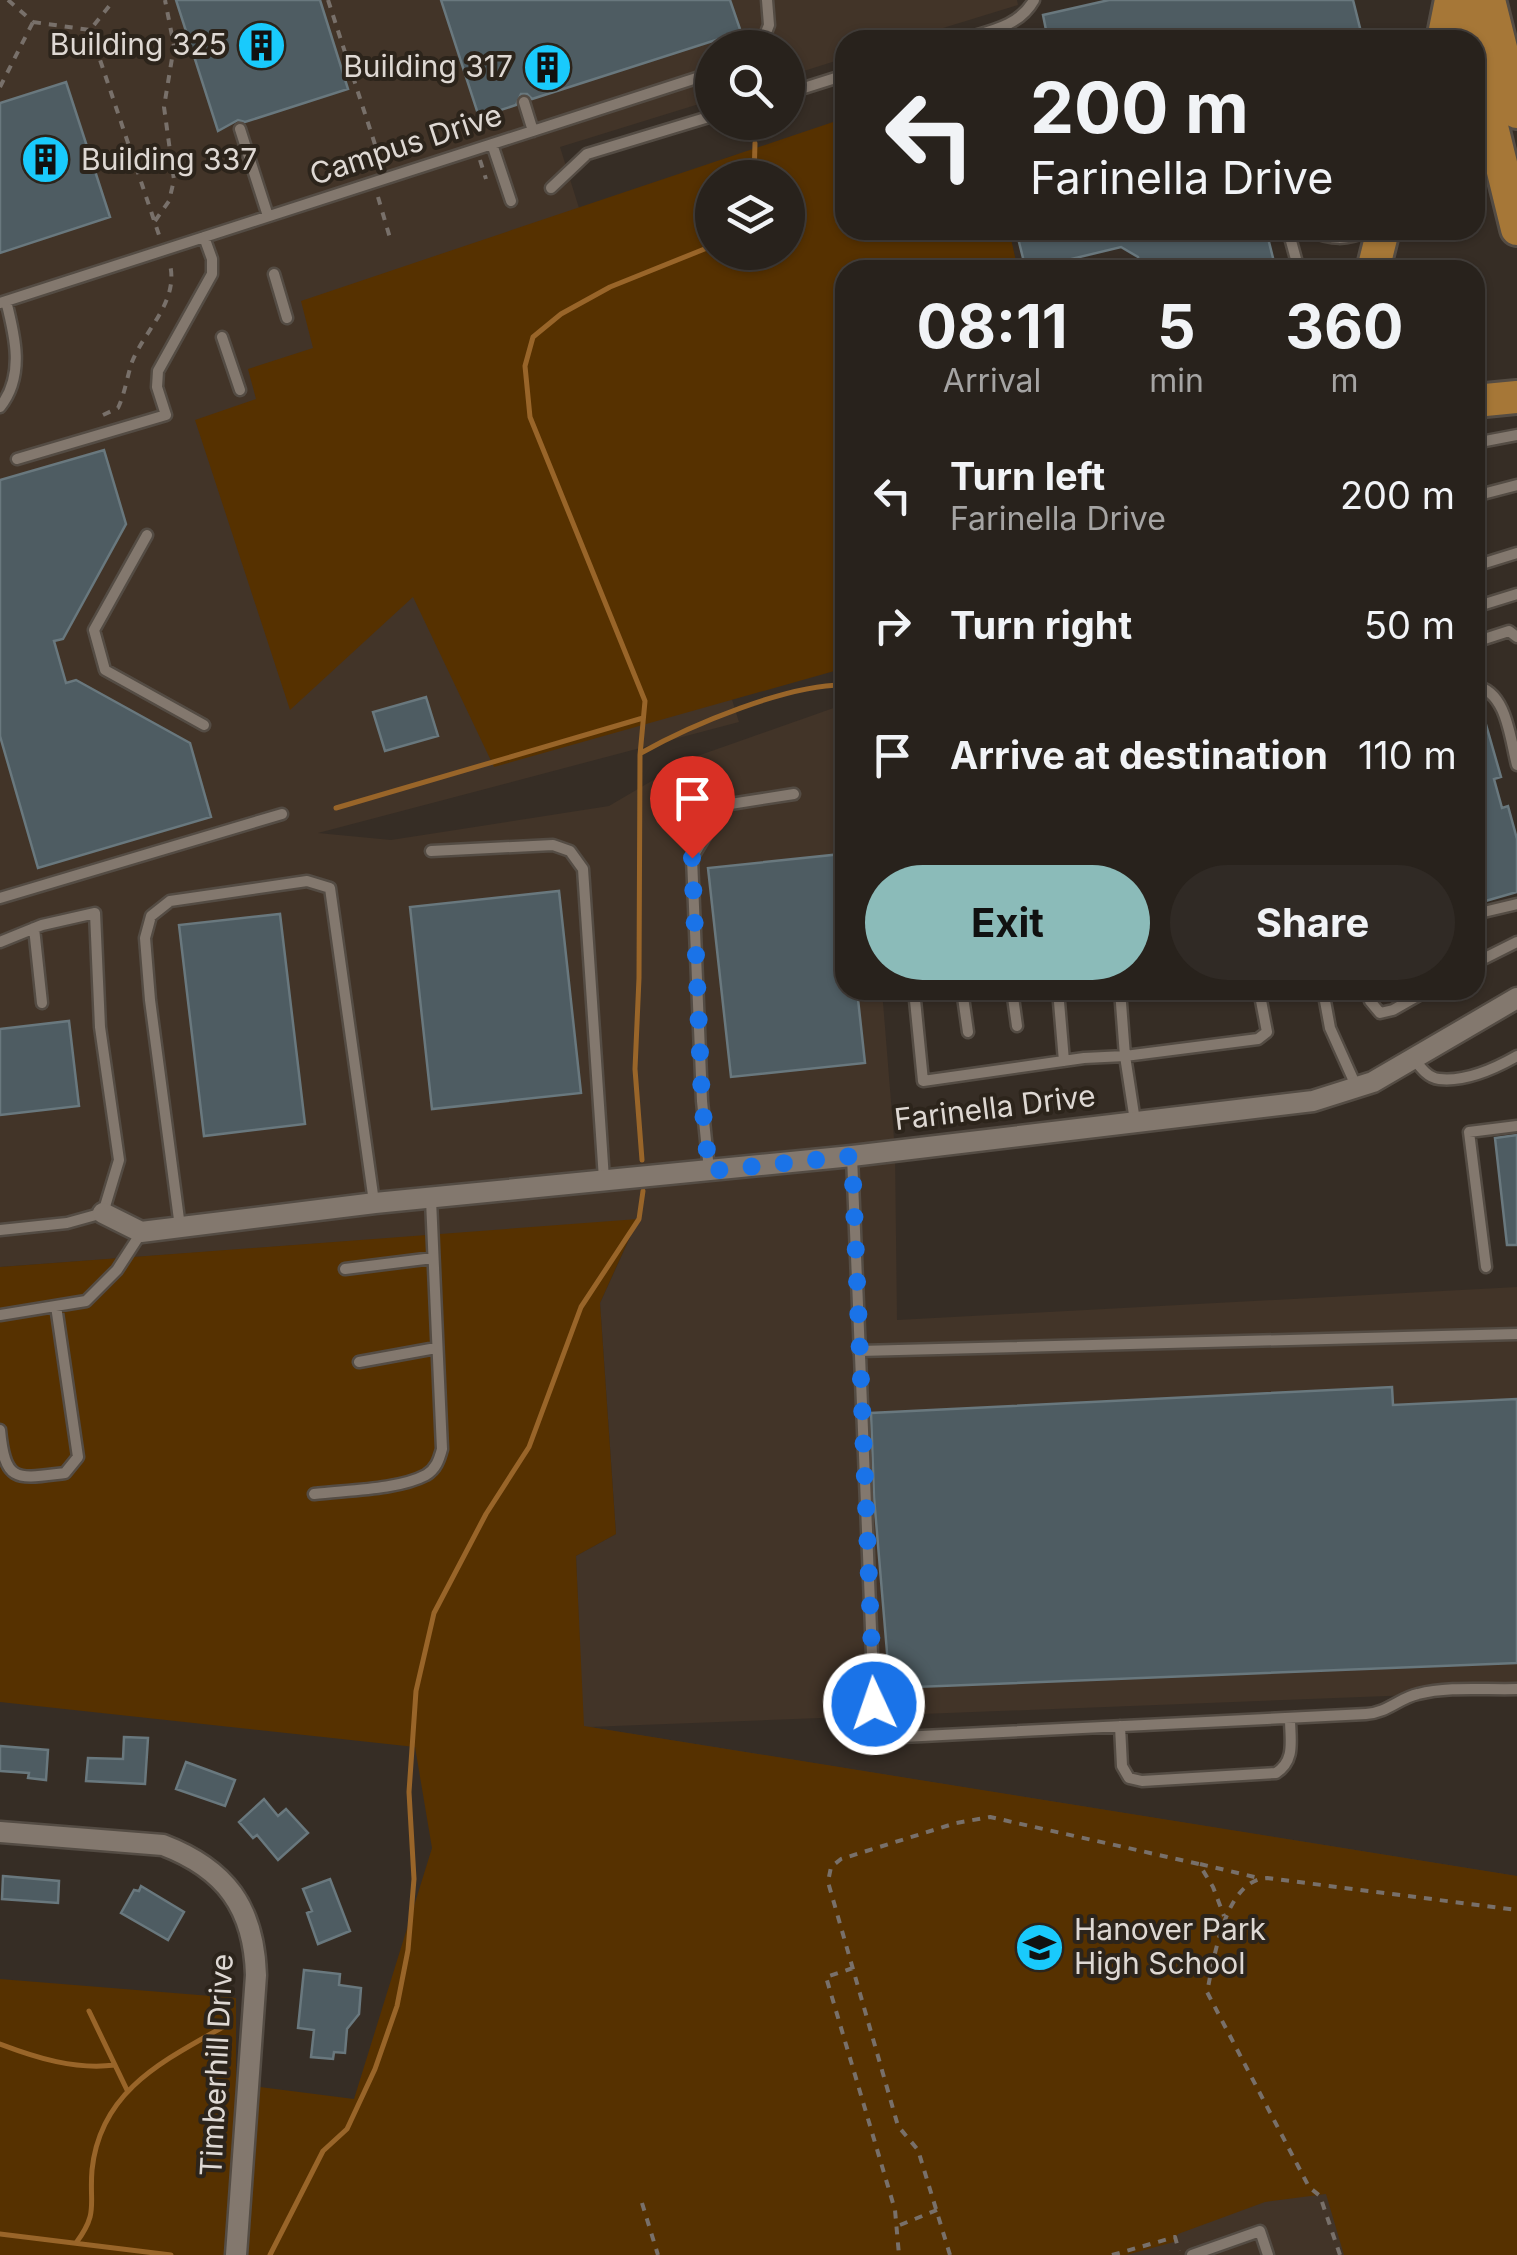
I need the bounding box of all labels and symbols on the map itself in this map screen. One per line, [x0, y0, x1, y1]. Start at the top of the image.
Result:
building icon: Building 325 [236, 19, 288, 71]
place label: Building 325 [50, 26, 227, 62]
building icon: Building 317 [522, 41, 574, 93]
place label: Building 317 [343, 48, 513, 84]
street label: Campus Drive [305, 96, 506, 192]
building icon: Building 337 [20, 134, 72, 186]
place label: Building 337 [81, 141, 257, 177]
pin [650, 756, 735, 859]
street label: Farinella Drive [892, 1077, 1097, 1137]
position arrow [822, 1652, 926, 1756]
place label: Hanover Park High School [1074, 1911, 1267, 1981]
school or university icon: Hanover Park High School [1013, 1921, 1065, 1973]
street label: Timberhill Drive [192, 1953, 240, 2177]

